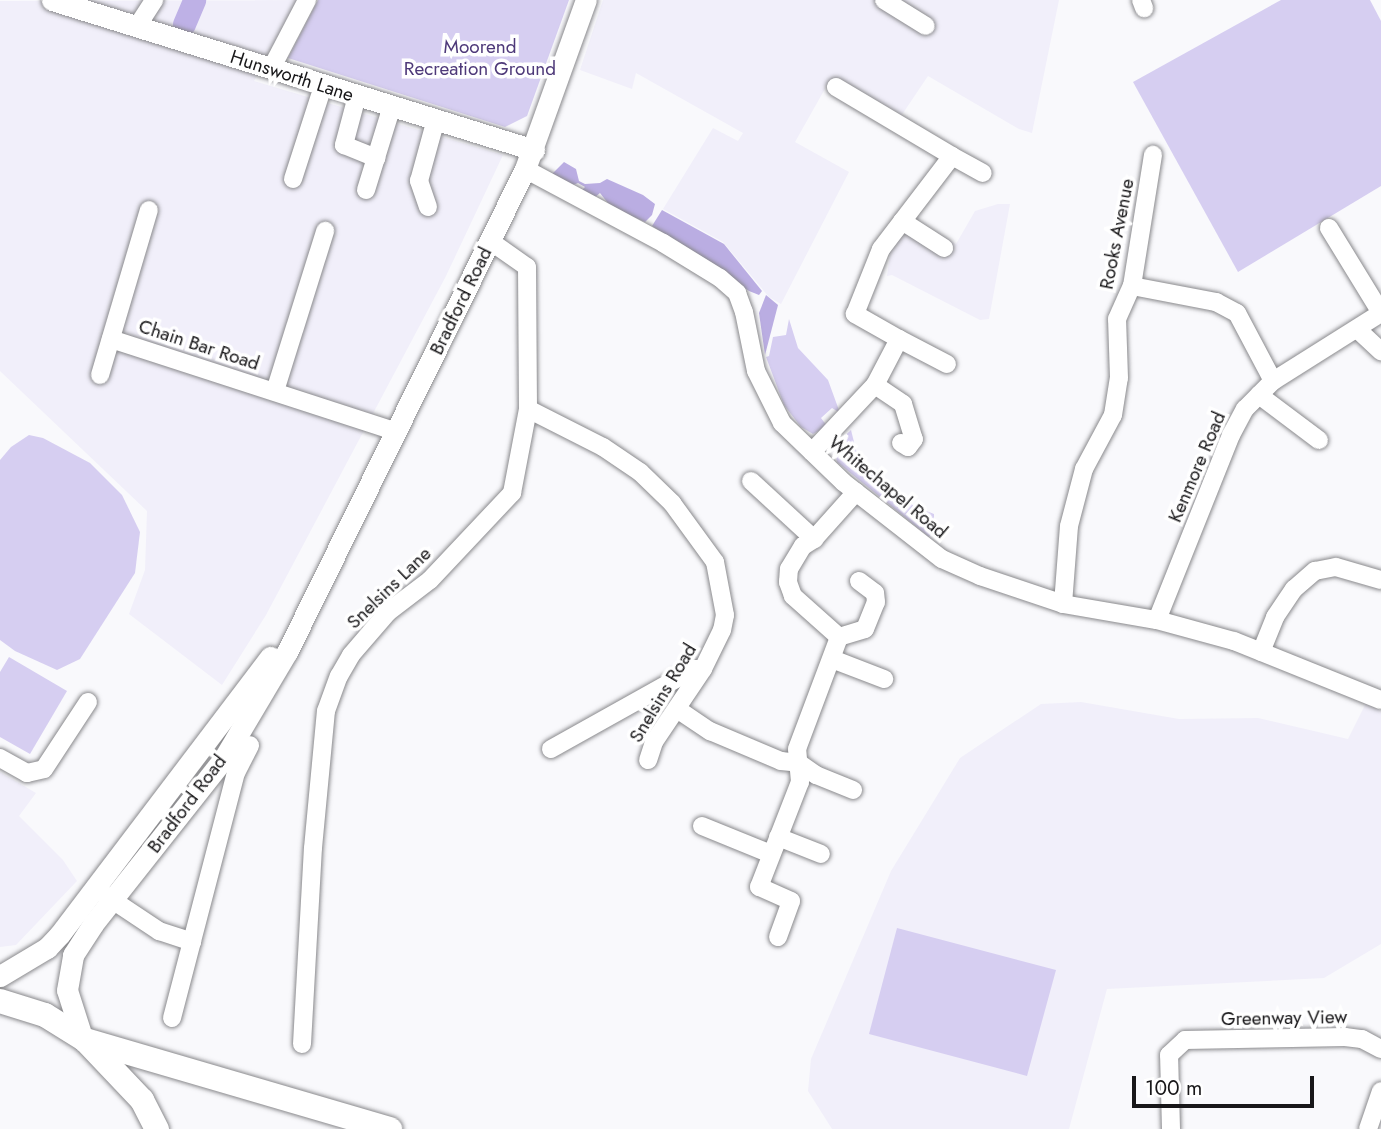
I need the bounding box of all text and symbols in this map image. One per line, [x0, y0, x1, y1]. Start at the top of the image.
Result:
park label: Moorend Recreation Ground [404, 36, 556, 80]
street label: Hunsworth Lane [227, 45, 357, 107]
street label: Rooks Avenue [1095, 177, 1139, 291]
street label: Bradford Road [425, 243, 497, 359]
street label: Chain Bar Road [136, 315, 262, 375]
street label: Kenmore Road [1163, 408, 1231, 526]
street label: Whitechapel Road [824, 431, 952, 543]
street label: Snelsins Lane [342, 542, 436, 634]
street label: Snelsins Road [625, 639, 701, 747]
street label: Bradford Road [143, 750, 231, 858]
street label: Greenway View [1221, 1005, 1347, 1031]
scale bar [1136, 1062, 1318, 1106]
text: 100 m [1145, 1073, 1202, 1103]

